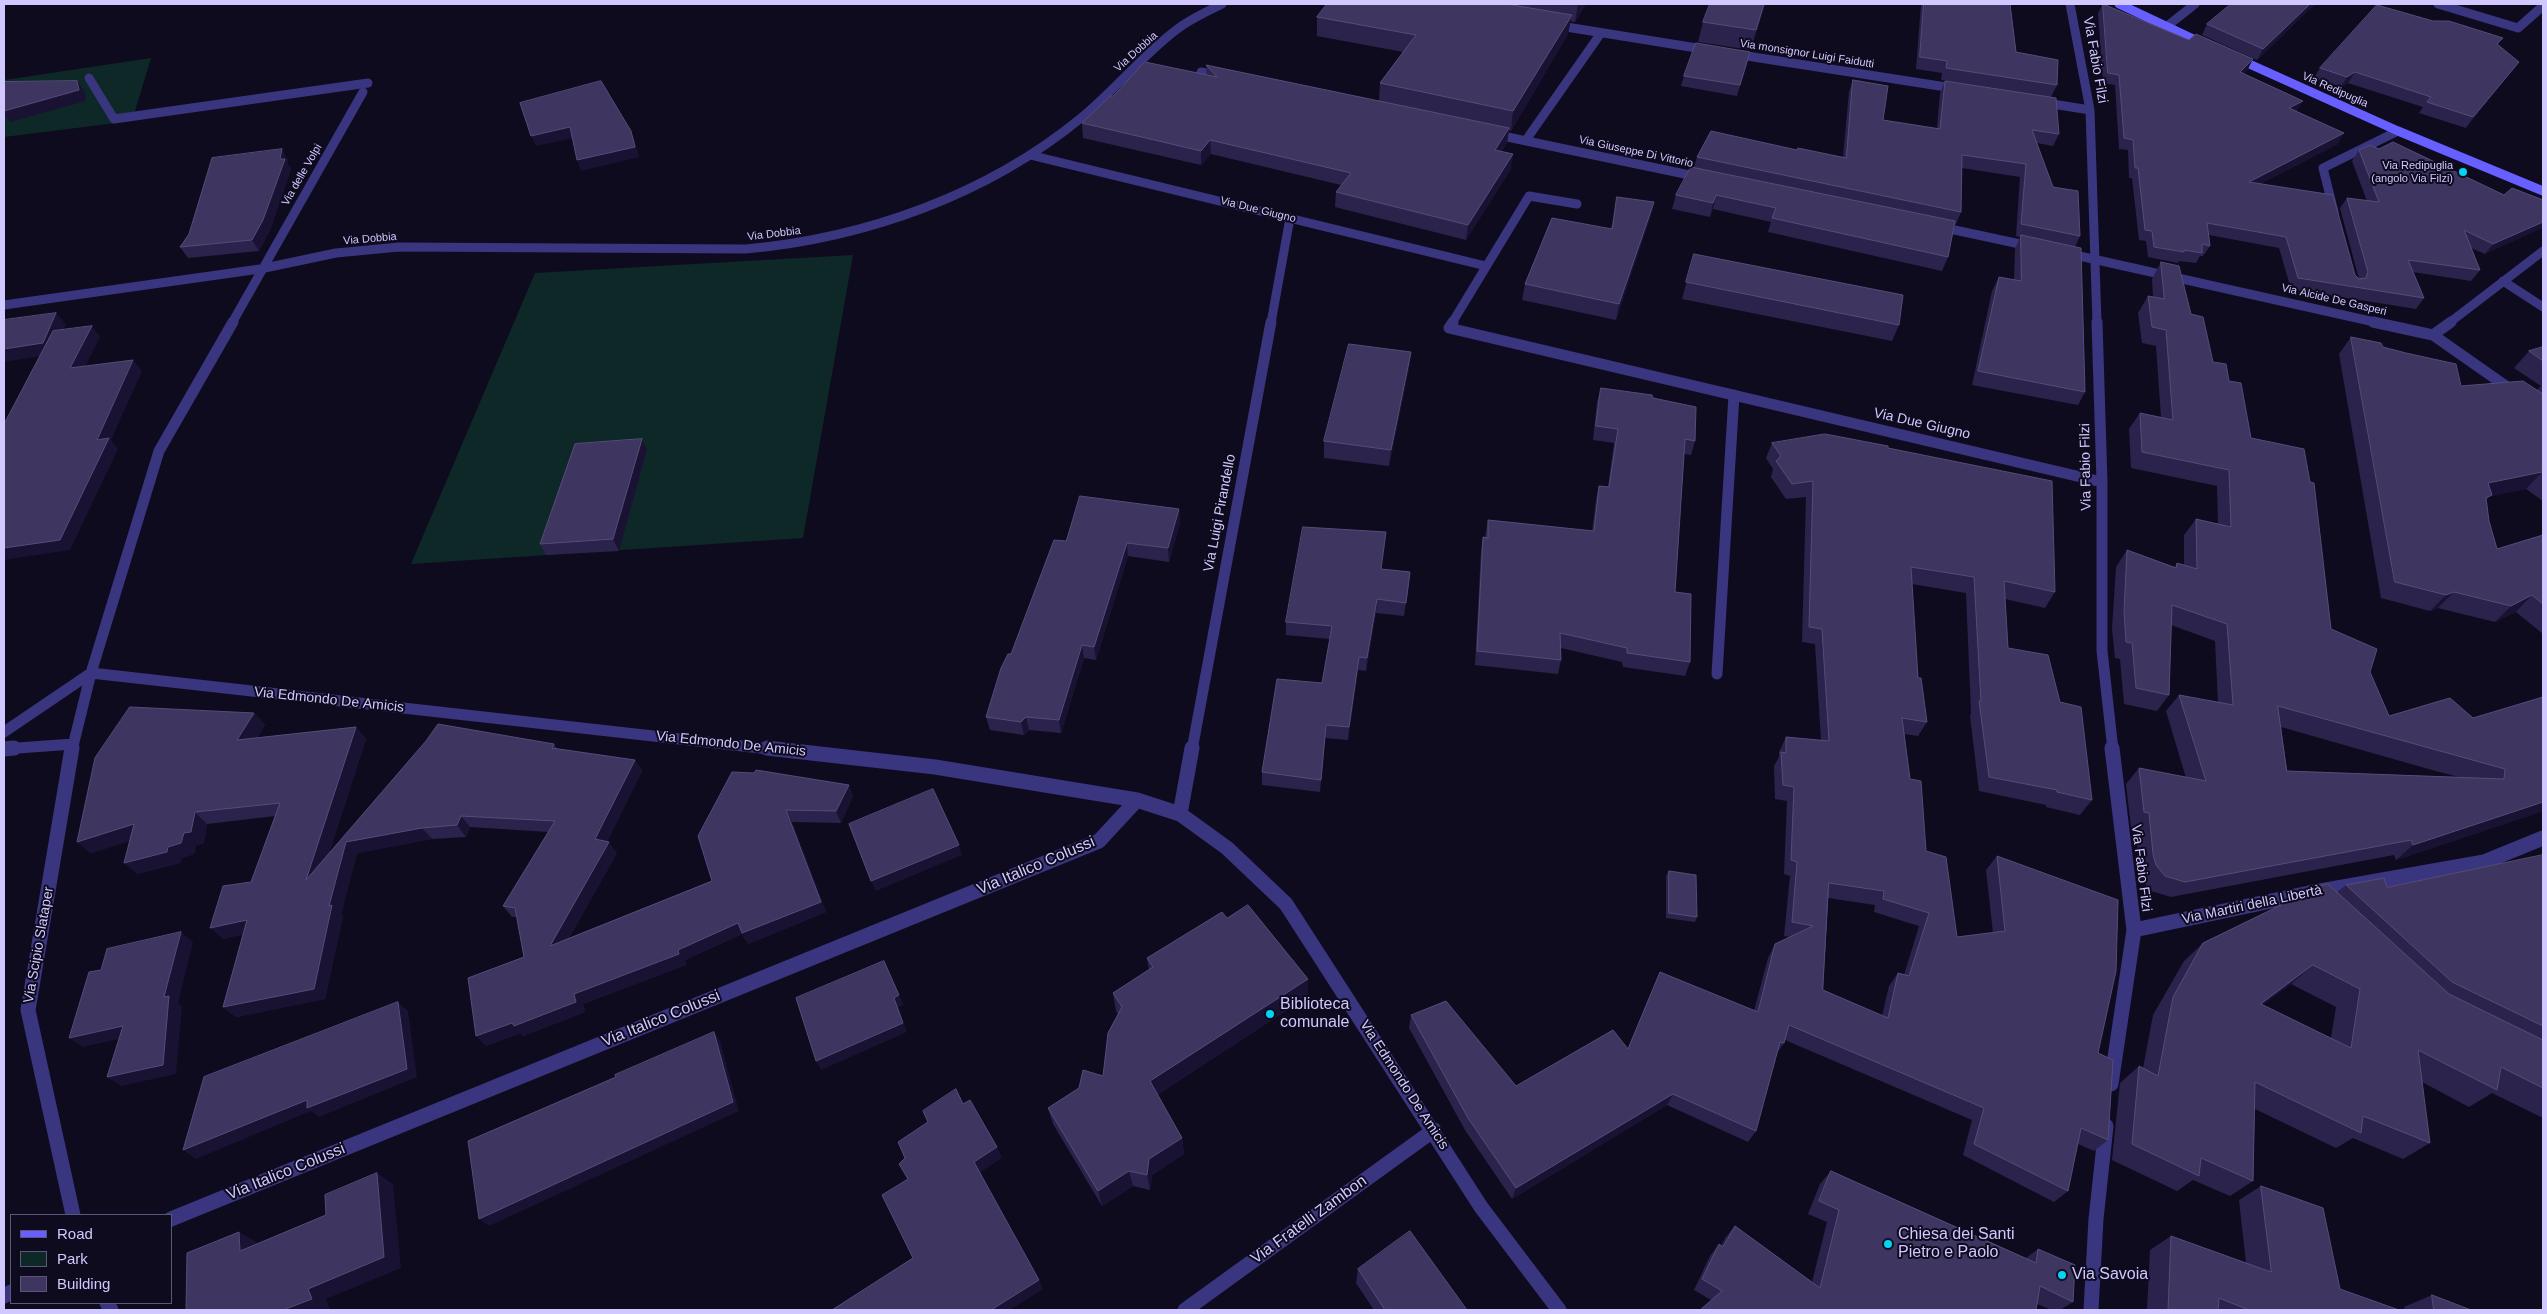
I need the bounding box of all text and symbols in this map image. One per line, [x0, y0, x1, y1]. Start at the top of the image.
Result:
street label: Via Fabio Filzi [2079, 15, 2111, 105]
street label: Via Dobbia [1112, 29, 1160, 75]
street label: Via monsignor Luigi Faidutti [1739, 37, 1875, 71]
street label: Via Redipuglia [2300, 70, 2370, 110]
street label: Via Giuseppe Di Vittorio [1578, 133, 1694, 171]
street label: Via delle Volpi [279, 142, 325, 208]
place label: Via Redipuglia (angolo Via Filzi) [2371, 159, 2453, 185]
marker: Via Redipuglia (angolo Via Filzi) [2457, 166, 2469, 178]
street label: Via Due Giugno [1219, 194, 1297, 226]
street label: Via Dobbia [747, 224, 801, 244]
street label: Via Dobbia [343, 230, 397, 248]
street label: Via Alcide De Gasperi [2280, 281, 2388, 319]
street label: Via Due Giugno [1872, 405, 1972, 443]
street label: Via Fabio Filzi [2077, 423, 2095, 511]
street label: Via Luigi Pirandello [1200, 453, 1240, 573]
street label: Via Edmondo De Amicis [253, 684, 405, 716]
street label: Via Edmondo De Amicis [655, 728, 807, 760]
street label: Via Fabio Filzi [2127, 823, 2155, 913]
street label: Via Italico Colussi [974, 833, 1098, 899]
street label: Via Martiri della Libertà [2180, 882, 2324, 928]
street label: Via Scipio Slataper [20, 885, 58, 1005]
street label: Via Italico Colussi [599, 987, 723, 1051]
place label: Biblioteca comunale [1280, 995, 1349, 1033]
marker: Biblioteca comunale [1264, 1008, 1276, 1020]
street label: Via Edmondo De Amicis [1356, 1017, 1452, 1153]
street label: Via Italico Colussi [224, 1140, 348, 1204]
street label: Via Fratelli Zambon [1247, 1172, 1371, 1268]
legend [10, 1214, 172, 1304]
text: Road [57, 1225, 93, 1242]
place label: Chiesa dei Santi Pietro e Paolo [1898, 1225, 2015, 1263]
marker: Chiesa dei Santi Pietro e Paolo [1882, 1238, 1894, 1250]
text: Park [57, 1250, 88, 1267]
place label: Via Savoia [2072, 1265, 2148, 1285]
marker: Via Savoia [2056, 1269, 2068, 1281]
text: Building [57, 1275, 110, 1292]

